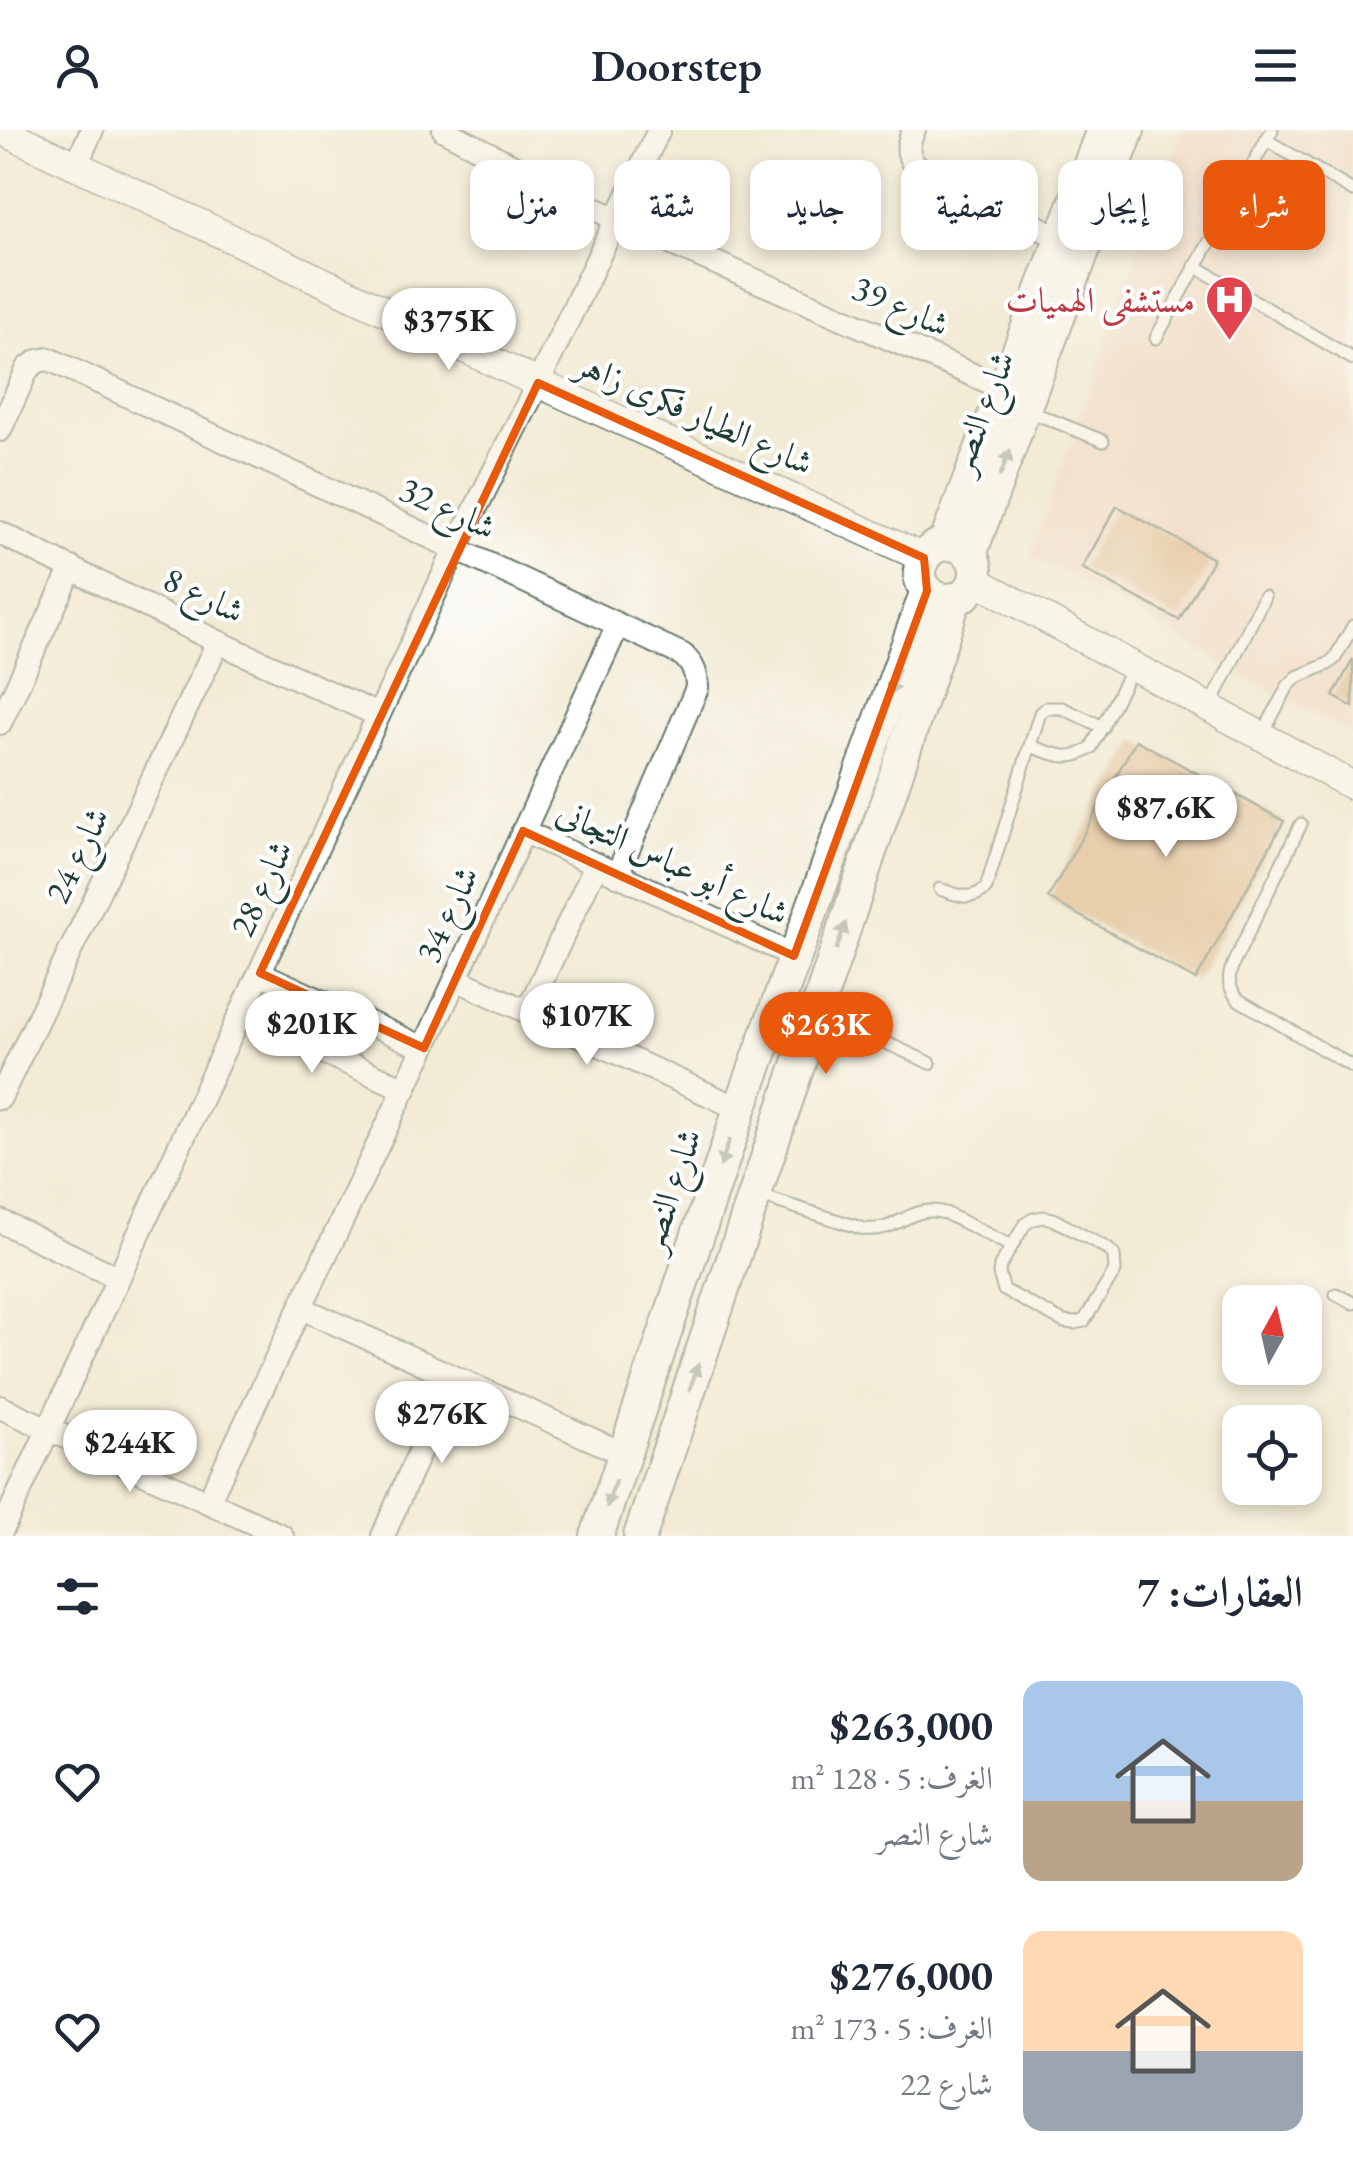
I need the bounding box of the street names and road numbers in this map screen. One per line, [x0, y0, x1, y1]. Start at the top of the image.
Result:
street label: شارع 39 [843, 264, 957, 353]
street label: شارع الطيار فكرى زاهر [564, 339, 821, 491]
street label: شارع النصر [935, 344, 1031, 486]
street label: شارع 32 [390, 466, 504, 556]
street label: شارع 8 [153, 556, 252, 640]
street label: شارع أبو عباس التجانى [547, 787, 797, 941]
street label: شارع 24 [34, 799, 125, 913]
street label: شارع 28 [219, 832, 309, 946]
street label: شارع 34 [405, 858, 495, 972]
street label: شارع النصر [626, 1122, 718, 1263]

